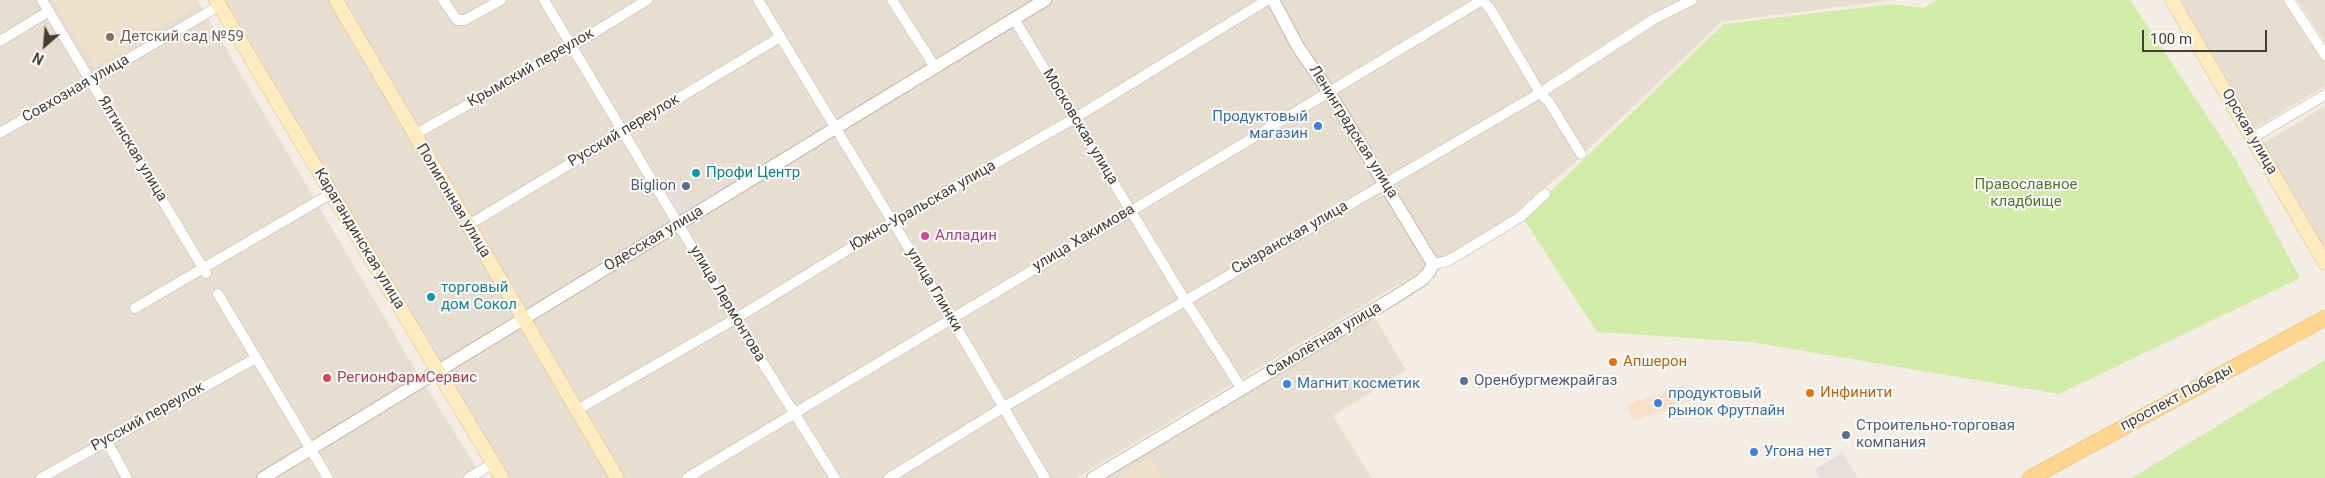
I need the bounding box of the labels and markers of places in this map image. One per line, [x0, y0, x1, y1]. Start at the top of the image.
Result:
place label: Детский сад №59 [120, 28, 244, 46]
marker: Детский сад №59 [104, 31, 116, 43]
place label: Продуктовый магазин [1212, 108, 1308, 143]
marker: Продуктовый магазин [1312, 120, 1324, 132]
place label: Профи Центр [706, 164, 800, 182]
marker: Профи Центр [690, 167, 702, 179]
place label: Biglion [630, 177, 676, 195]
marker: Biglion [680, 180, 692, 192]
place label: Алладин [935, 227, 997, 245]
marker: Алладин [919, 230, 931, 242]
place label: торговый дом Сокол [441, 279, 517, 314]
marker: торговый дом Сокол [425, 291, 437, 303]
place label: Апшерон [1623, 353, 1687, 371]
marker: Апшерон [1607, 356, 1619, 368]
place label: РегионФармСервис [337, 369, 477, 387]
marker: РегионФармСервис [321, 372, 333, 384]
place label: Оренбургмежрайгаз [1474, 372, 1617, 390]
place label: Магнит косметик [1297, 375, 1420, 393]
marker: Оренбургмежрайгаз [1458, 375, 1470, 387]
marker: Магнит косметик [1281, 378, 1293, 390]
place label: Инфинити [1820, 384, 1892, 402]
place label: продуктовый рынок Фрутлайн [1668, 385, 1785, 420]
marker: Инфинити [1804, 387, 1816, 399]
marker: продуктовый рынок Фрутлайн [1652, 397, 1664, 409]
place label: Строительно-торговая компания [1856, 417, 2015, 452]
marker: Строительно-торговая компания [1840, 429, 1852, 441]
place label: Угона нет [1764, 443, 1832, 461]
marker: Угона нет [1748, 446, 1760, 458]

